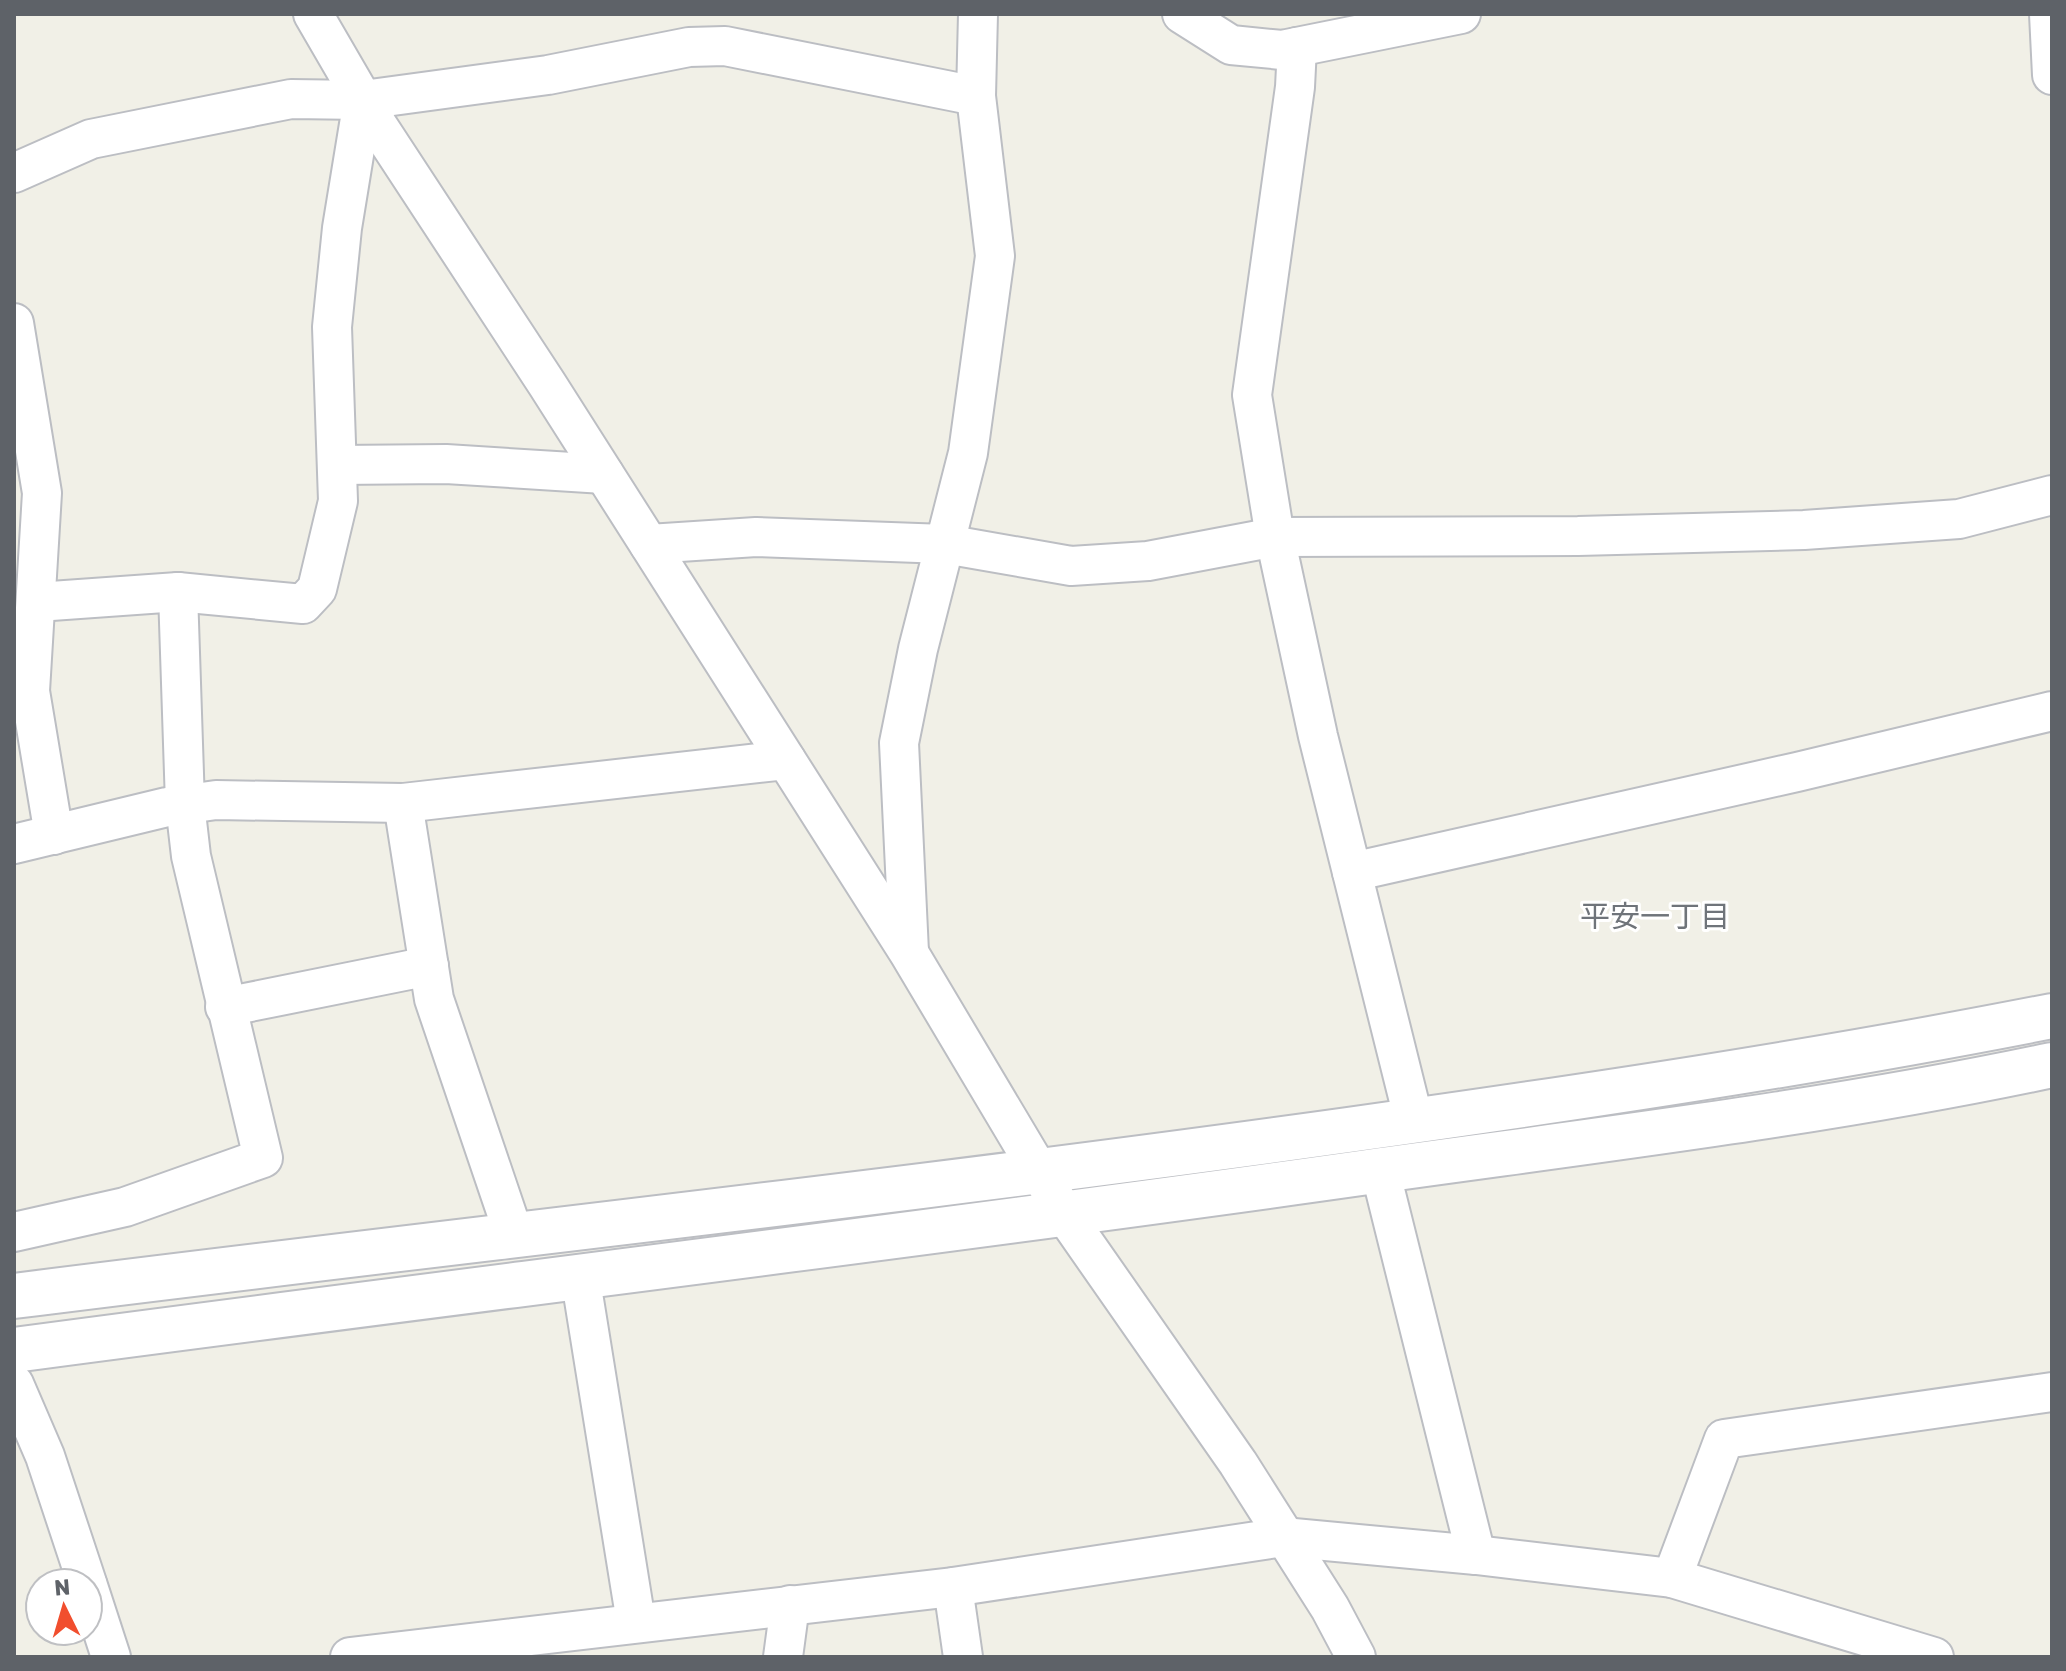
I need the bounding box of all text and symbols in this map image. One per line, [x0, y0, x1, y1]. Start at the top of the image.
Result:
district label: 平安一丁目 [1580, 899, 1730, 935]
north arrow [24, 1567, 104, 1647]
text: N [53, 1573, 71, 1602]

